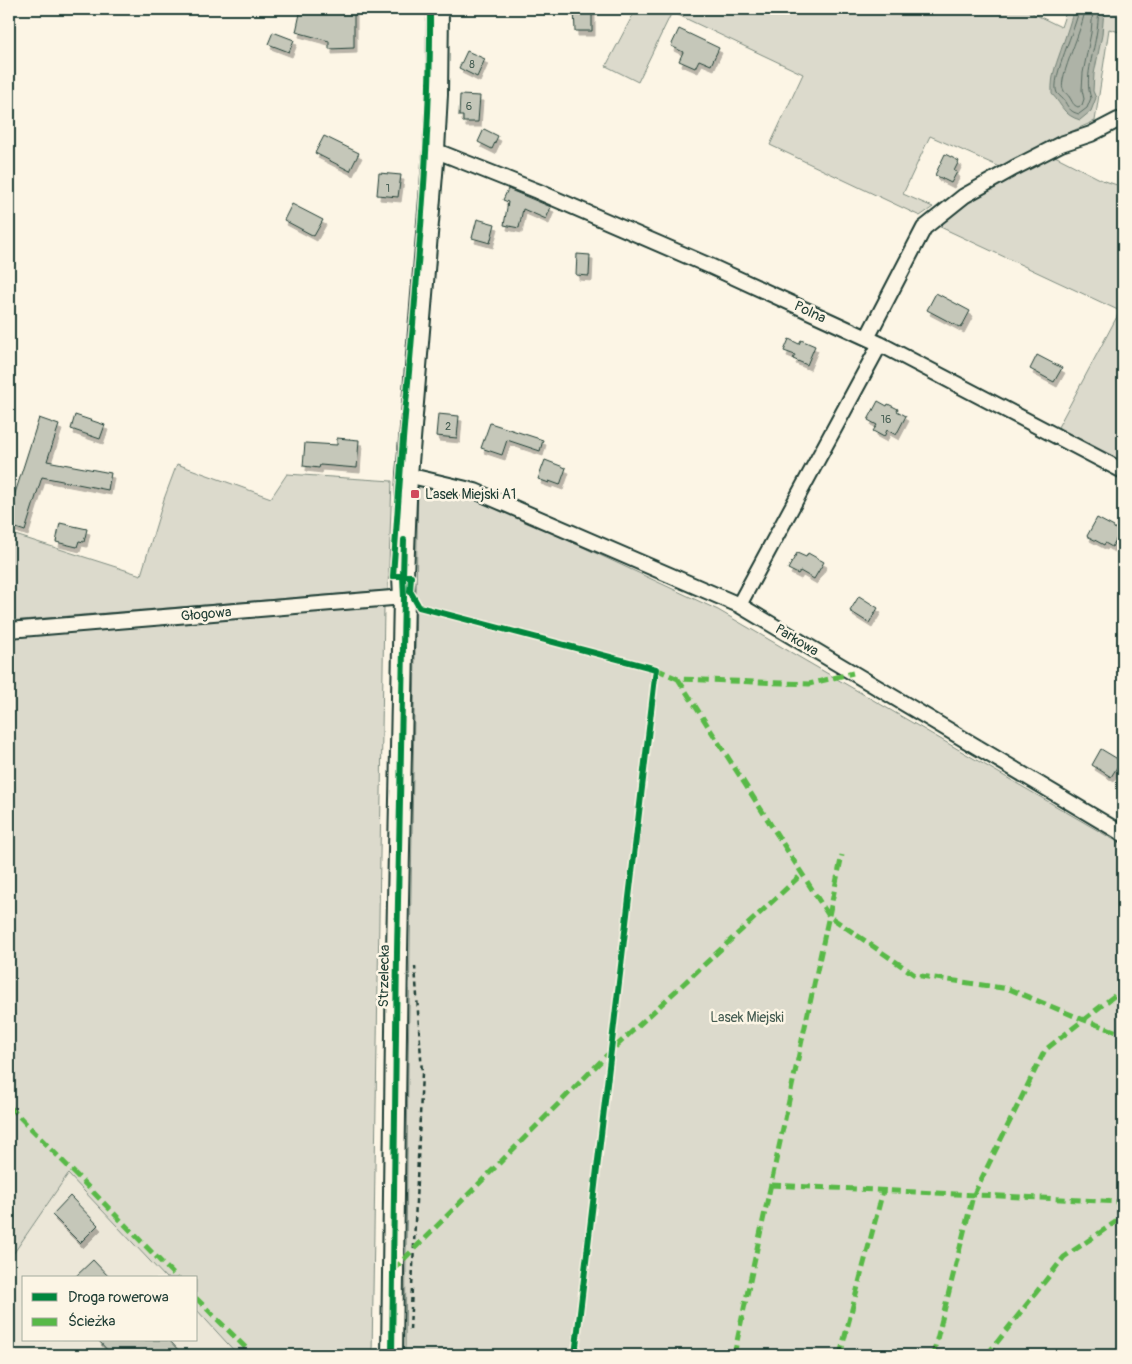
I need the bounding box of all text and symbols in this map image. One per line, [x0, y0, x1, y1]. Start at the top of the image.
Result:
house number: 8 [469, 58, 475, 71]
house number: 6 [466, 100, 472, 113]
house number: 1 [386, 182, 390, 195]
street label: Polna [791, 297, 829, 327]
house number: 16 [881, 413, 891, 426]
house number: 2 [445, 420, 451, 433]
place label: Lasek Miejski A1 [425, 486, 516, 503]
marker: Lasek Miejski A1 [409, 488, 421, 500]
street label: Głogowa [180, 603, 232, 625]
street label: Parkowa [772, 620, 822, 660]
street label: Strzelecka [375, 945, 393, 1007]
park label: Lasek Miejski [710, 1009, 784, 1026]
legend [22, 1276, 198, 1342]
text: Droga rowerowa [68, 1288, 169, 1307]
text: Ścieżka [68, 1312, 116, 1331]

